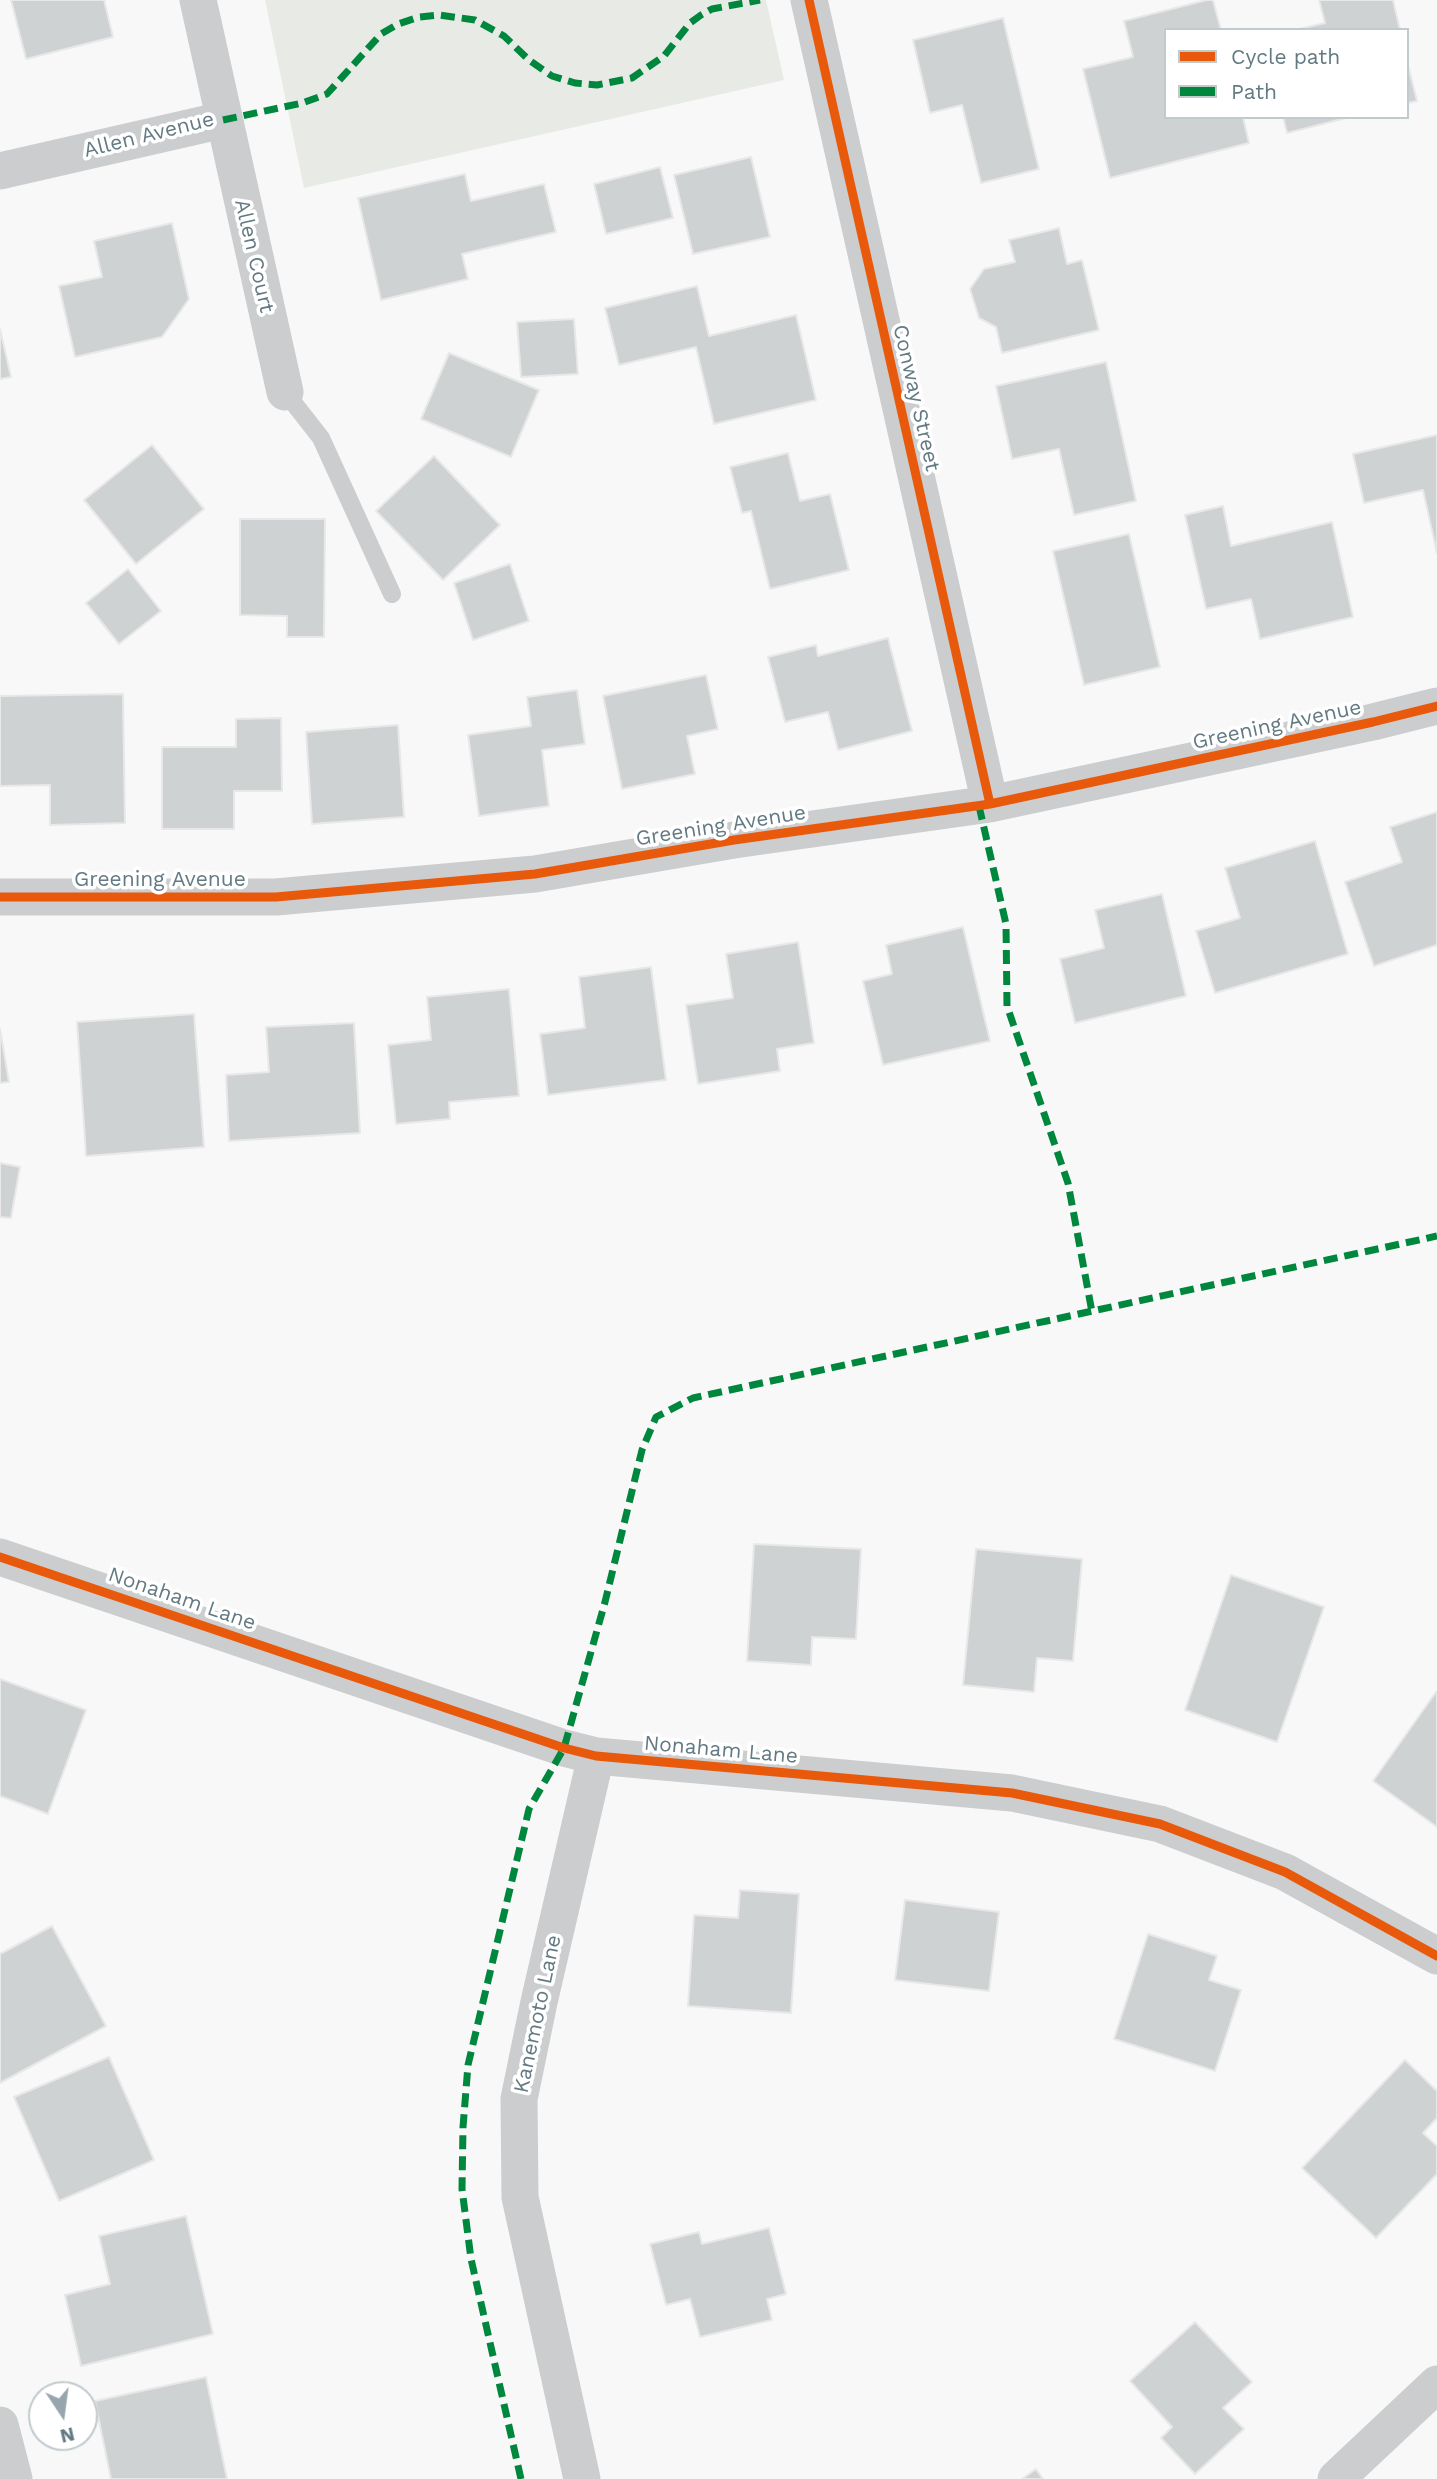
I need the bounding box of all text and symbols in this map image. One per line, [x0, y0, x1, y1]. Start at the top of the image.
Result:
legend [1164, 28, 1409, 119]
text: Cycle path [1231, 44, 1340, 69]
text: Path [1231, 79, 1277, 104]
street label: Allen Avenue [81, 107, 217, 163]
street label: Allen Court [229, 197, 279, 315]
street label: Conway Street [887, 322, 945, 474]
street label: Greening Avenue [1190, 695, 1364, 755]
street label: Greening Avenue [634, 800, 808, 852]
street label: Greening Avenue [74, 867, 246, 893]
street label: Nonaham Lane [105, 1562, 259, 1636]
street label: Nonaham Lane [643, 1731, 799, 1769]
street label: Kanemoto Lane [509, 1933, 567, 2095]
north arrow [28, 2381, 98, 2451]
text: N [58, 2422, 77, 2448]

